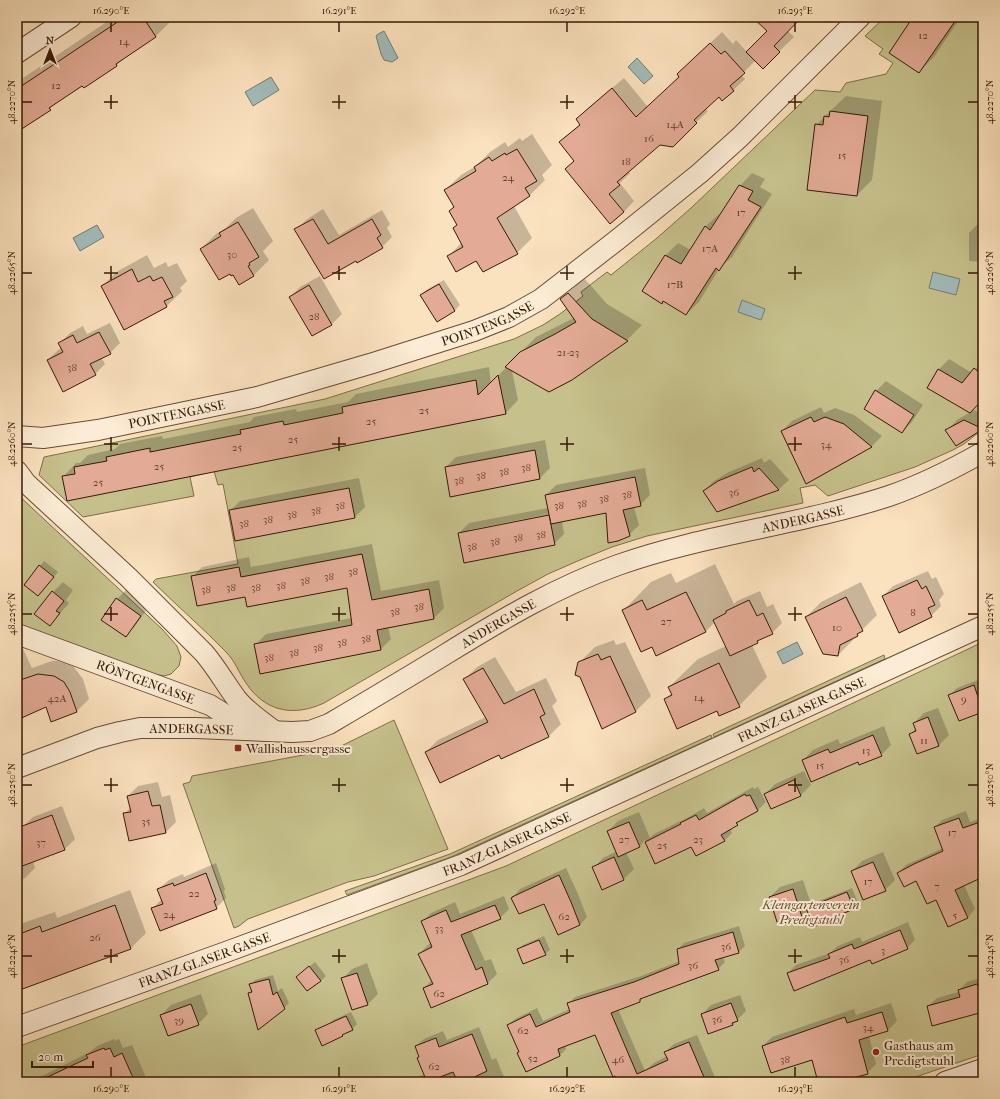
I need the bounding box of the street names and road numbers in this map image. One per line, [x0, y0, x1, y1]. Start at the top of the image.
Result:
street label: POINTENGASSE [439, 297, 536, 348]
street label: POINTENGASSE [127, 396, 226, 431]
street label: ANDERGASSE [759, 502, 846, 535]
street label: ANDERGASSE [457, 596, 538, 651]
street label: RÖNTGENGASSE [94, 656, 197, 706]
street label: FRANZ-GLASER-GASSE [735, 673, 868, 745]
street label: ANDERGASSE [148, 720, 234, 737]
street label: FRANZ-GLASER-GASSE [440, 808, 573, 879]
street label: FRANZ-GLASER-GASSE [136, 929, 272, 990]

